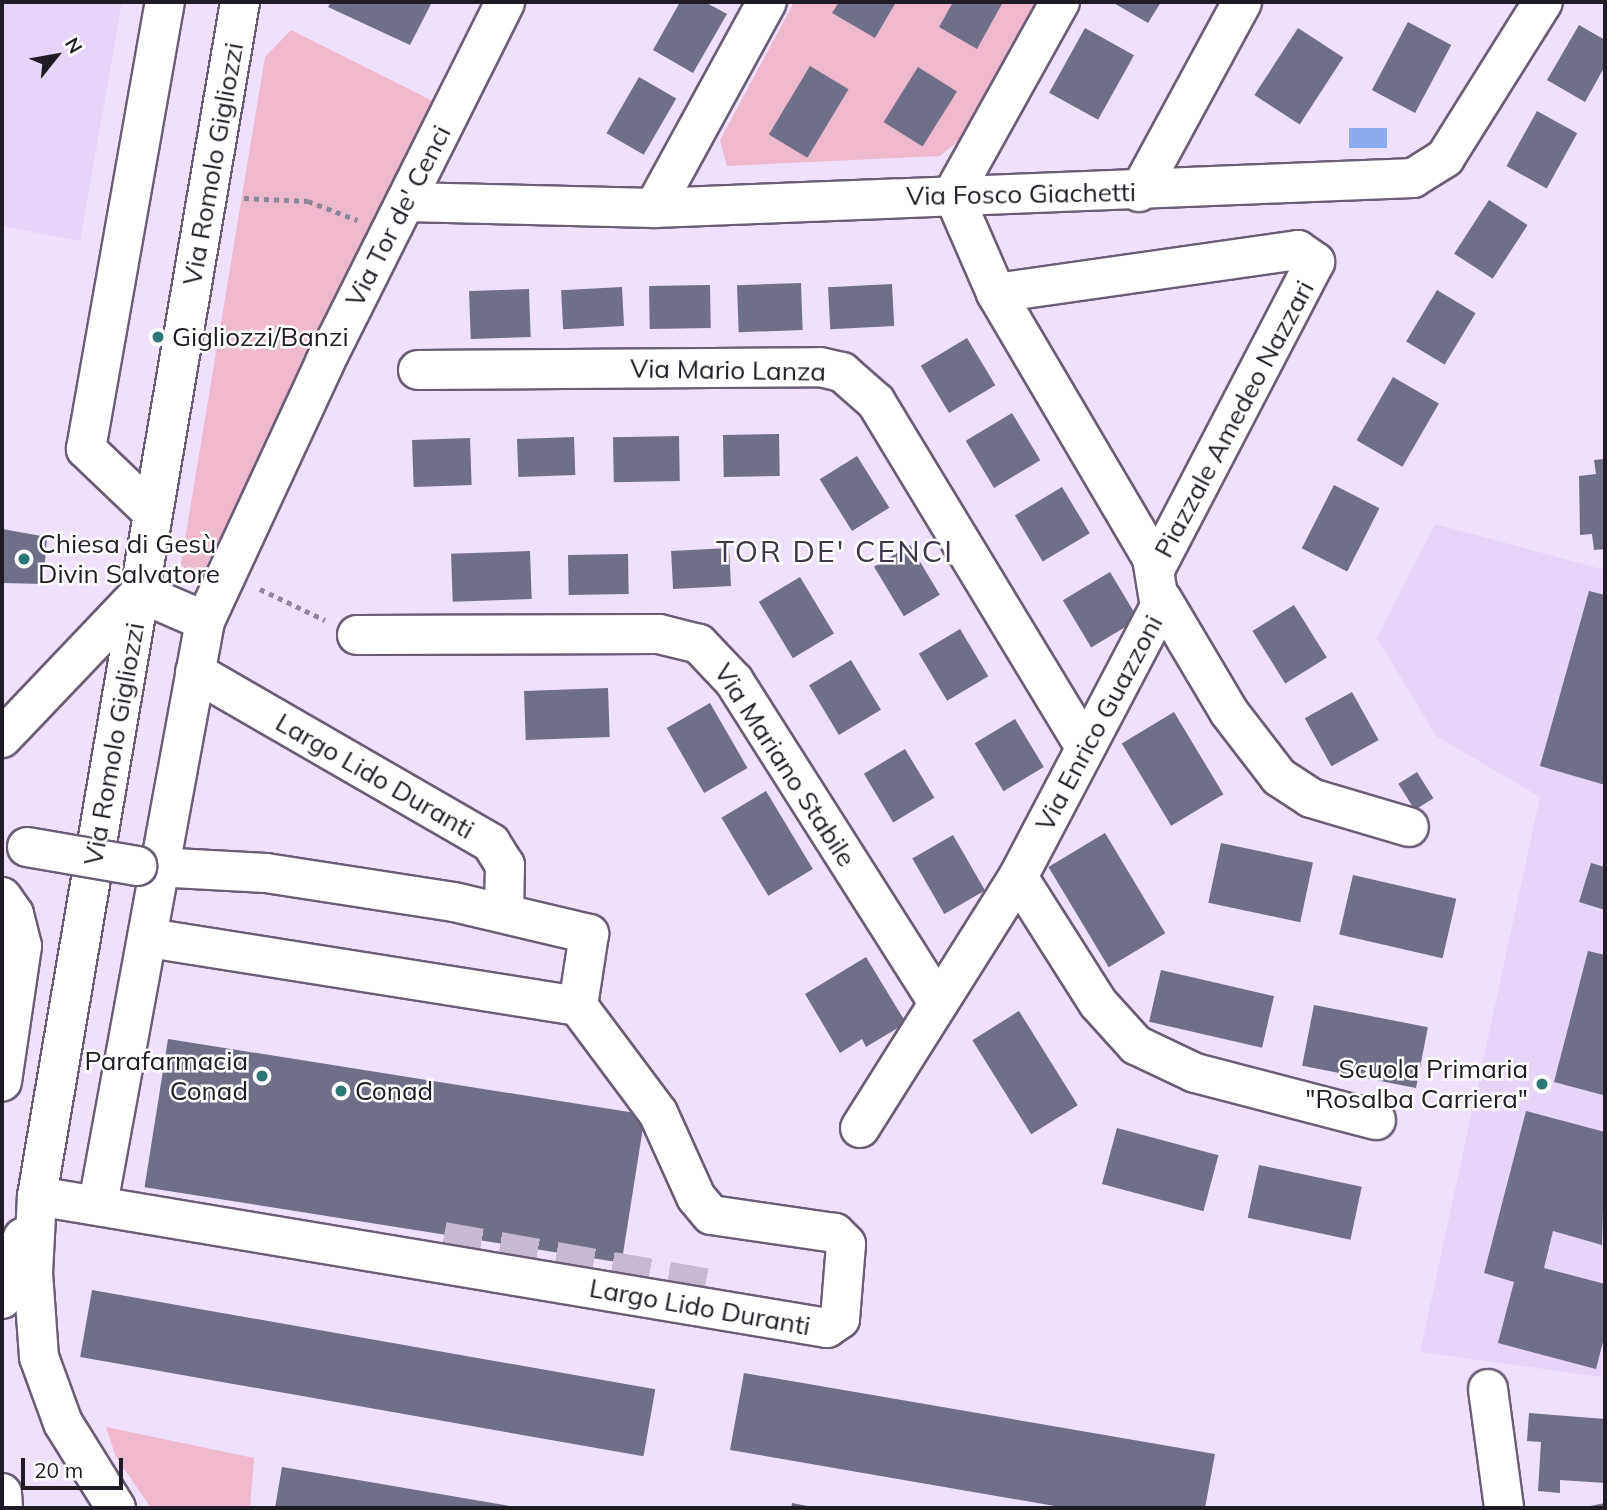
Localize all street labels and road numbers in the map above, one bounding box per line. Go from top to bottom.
street label: Via Romolo Gigliozzi [176,40,250,288]
street label: Via Tor de' Cenci [339,120,457,312]
street label: Via Fosco Giachetti [906,176,1136,212]
street label: Piazzale Amedeo Nazzari [1148,275,1320,563]
street label: Via Mario Lanza [630,353,826,387]
street label: Via Enrico Guazzoni [1029,610,1169,836]
street label: Via Romolo Gigliozzi [77,620,151,868]
street label: Via Mariano Stabile [708,658,862,872]
street label: Largo Lido Duranti [270,707,480,845]
street label: Largo Lido Duranti [587,1272,813,1342]

